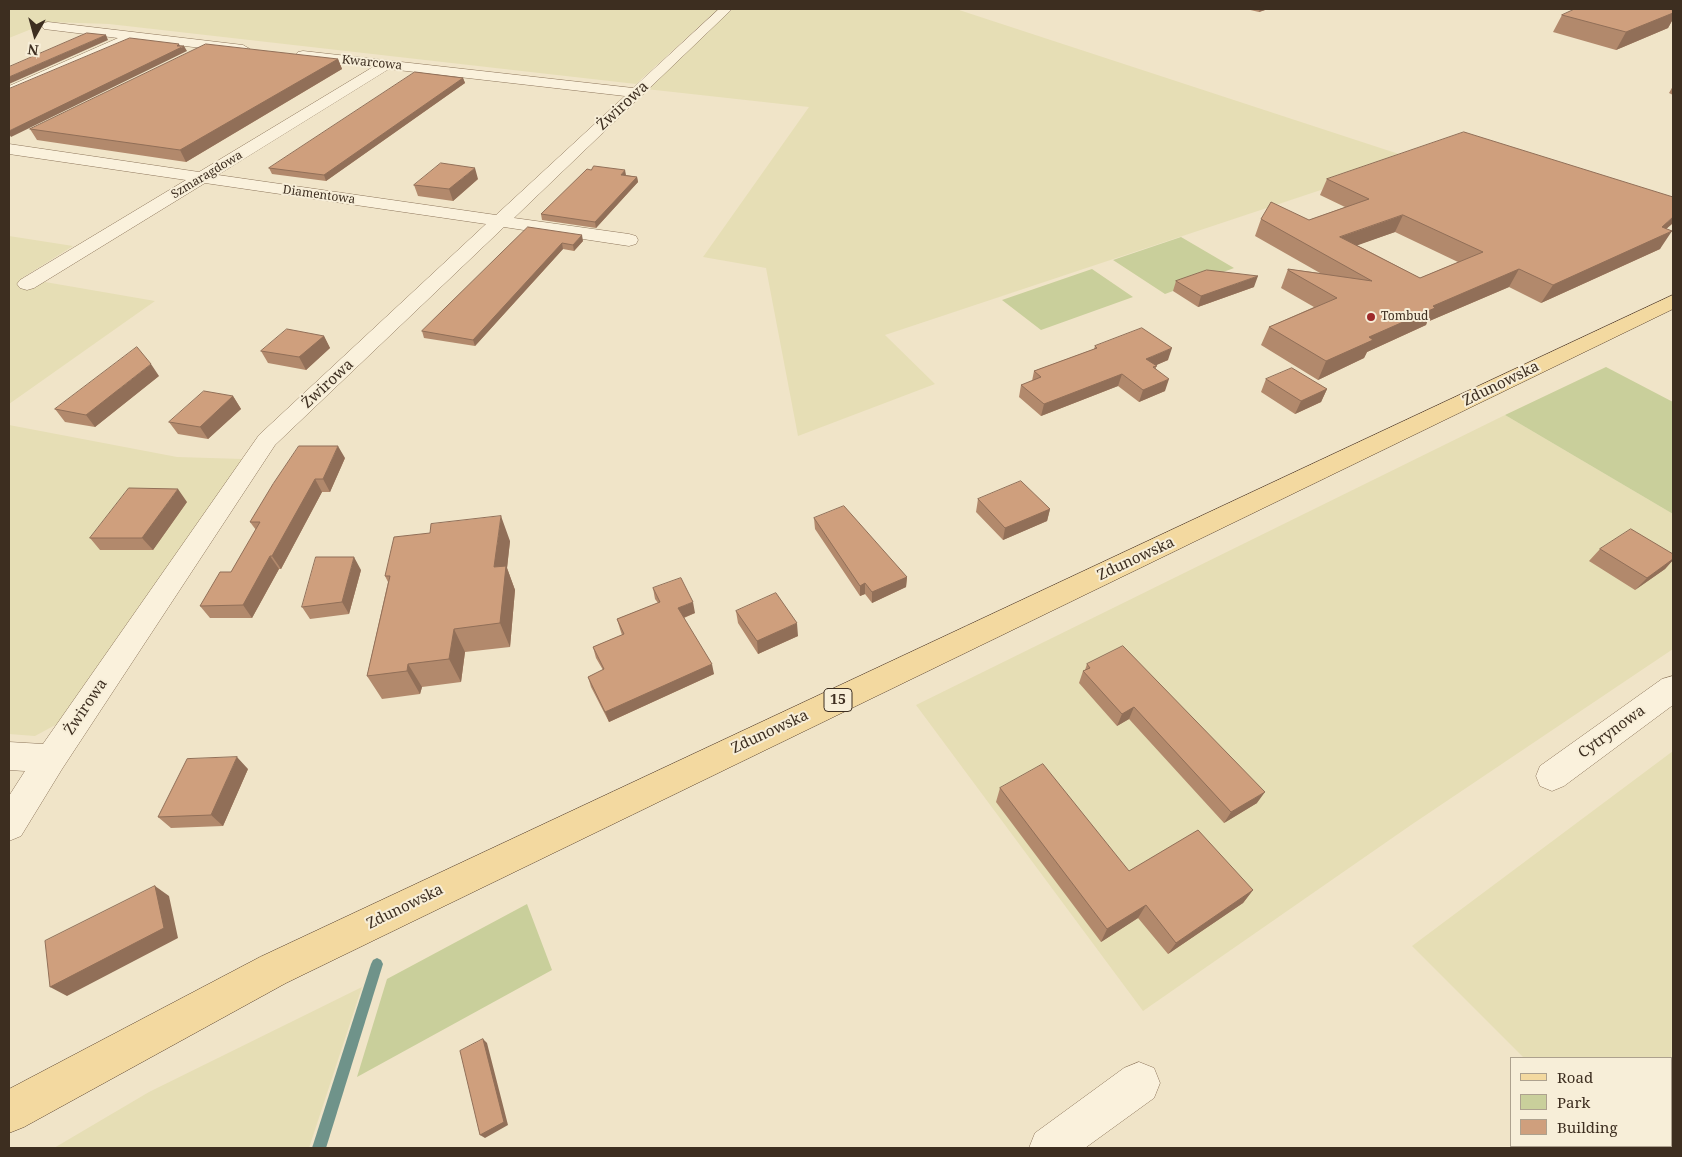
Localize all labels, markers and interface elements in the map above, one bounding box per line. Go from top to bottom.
north arrow [10,10,60,60]
text: N [26,40,40,60]
street label: Kwarcowa [341,53,403,73]
street label: Żwirowa [594,78,652,134]
street label: Szmaragdowa [169,148,245,202]
street label: Diamentowa [282,183,356,207]
place label: Tombud [1381,310,1428,324]
marker: Tombud [1365,311,1377,323]
street label: Żwirowa [299,356,357,412]
street label: Zdunowska [1460,358,1542,410]
street label: Zdunowska [1095,533,1177,585]
street label: Żwirowa [61,676,111,738]
road number: 15 [824,688,852,712]
street label: Cytrynowa [1575,702,1649,762]
street label: Zdunowska [729,706,811,758]
street label: Zdunowska [364,881,446,933]
legend [1510,1057,1672,1147]
text: Road [1557,1067,1593,1087]
text: Park [1557,1092,1590,1112]
text: Building [1557,1117,1618,1137]

